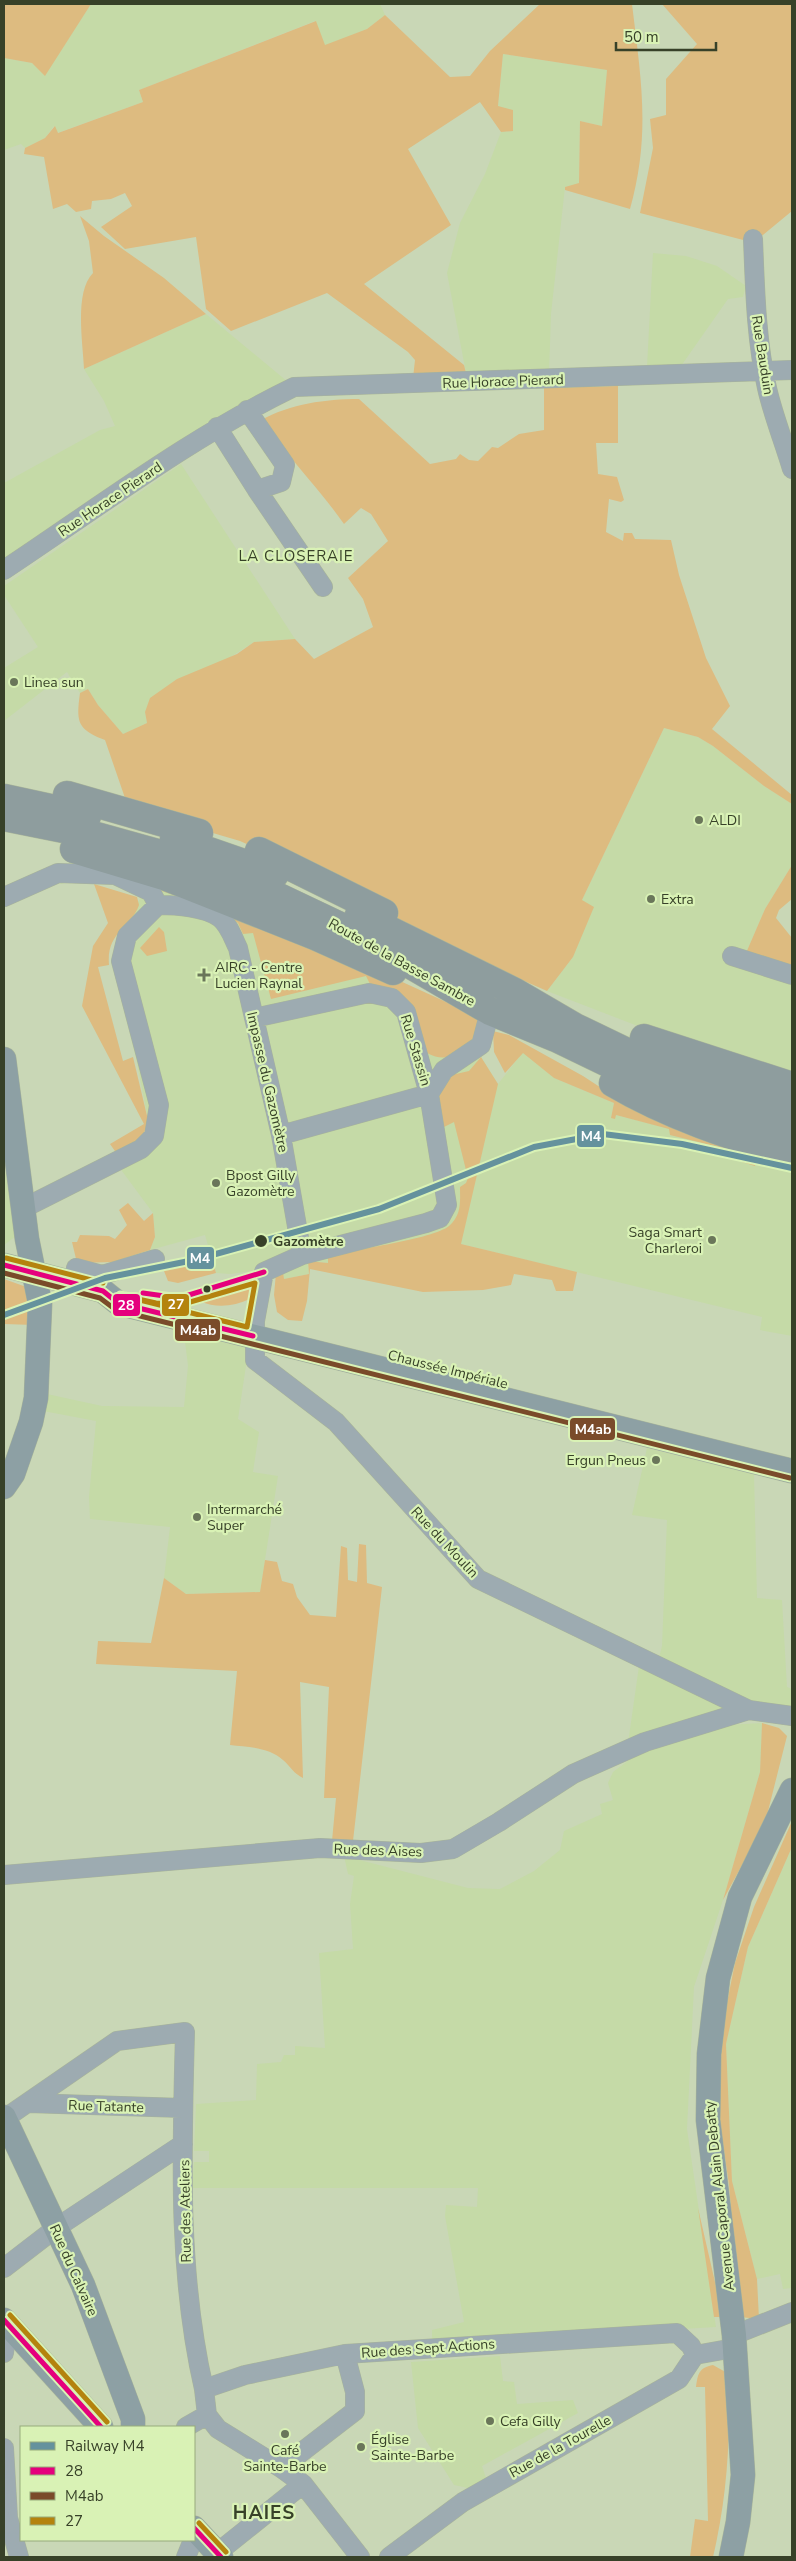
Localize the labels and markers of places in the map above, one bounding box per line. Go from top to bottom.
place label: Linea sun [24,673,84,692]
marker: Linea sun [8,676,20,688]
place label: ALDI [709,811,741,830]
marker: ALDI [693,814,705,826]
place label: Extra [661,890,694,909]
marker: Extra [645,893,657,905]
place label: AIRC - Centre Lucien Raynal [215,958,303,993]
marker: AIRC - Centre Lucien Raynal [197,968,211,982]
place label: Bpost Gilly Gazomètre [226,1166,296,1201]
marker: Bpost Gilly Gazomètre [210,1177,222,1189]
place label: Saga Smart Charleroi [628,1223,702,1258]
place label: Gazomètre [273,1232,344,1251]
marker: Gazomètre [253,1233,269,1249]
marker: Saga Smart Charleroi [706,1234,718,1246]
unlabelled marker [202,1284,212,1294]
place label: Ergun Pneus [567,1451,646,1470]
marker: Ergun Pneus [650,1454,662,1466]
place label: Intermarché Super [207,1500,282,1535]
marker: Intermarché Super [191,1511,203,1523]
place label: Cefa Gilly [500,2412,562,2431]
marker: Cefa Gilly [484,2415,496,2427]
marker: Café Sainte-Barbe [279,2428,291,2440]
place label: Église Sainte-Barbe [371,2430,454,2465]
place label: Café Sainte-Barbe [243,2441,327,2476]
marker: Église Sainte-Barbe [355,2441,367,2453]

